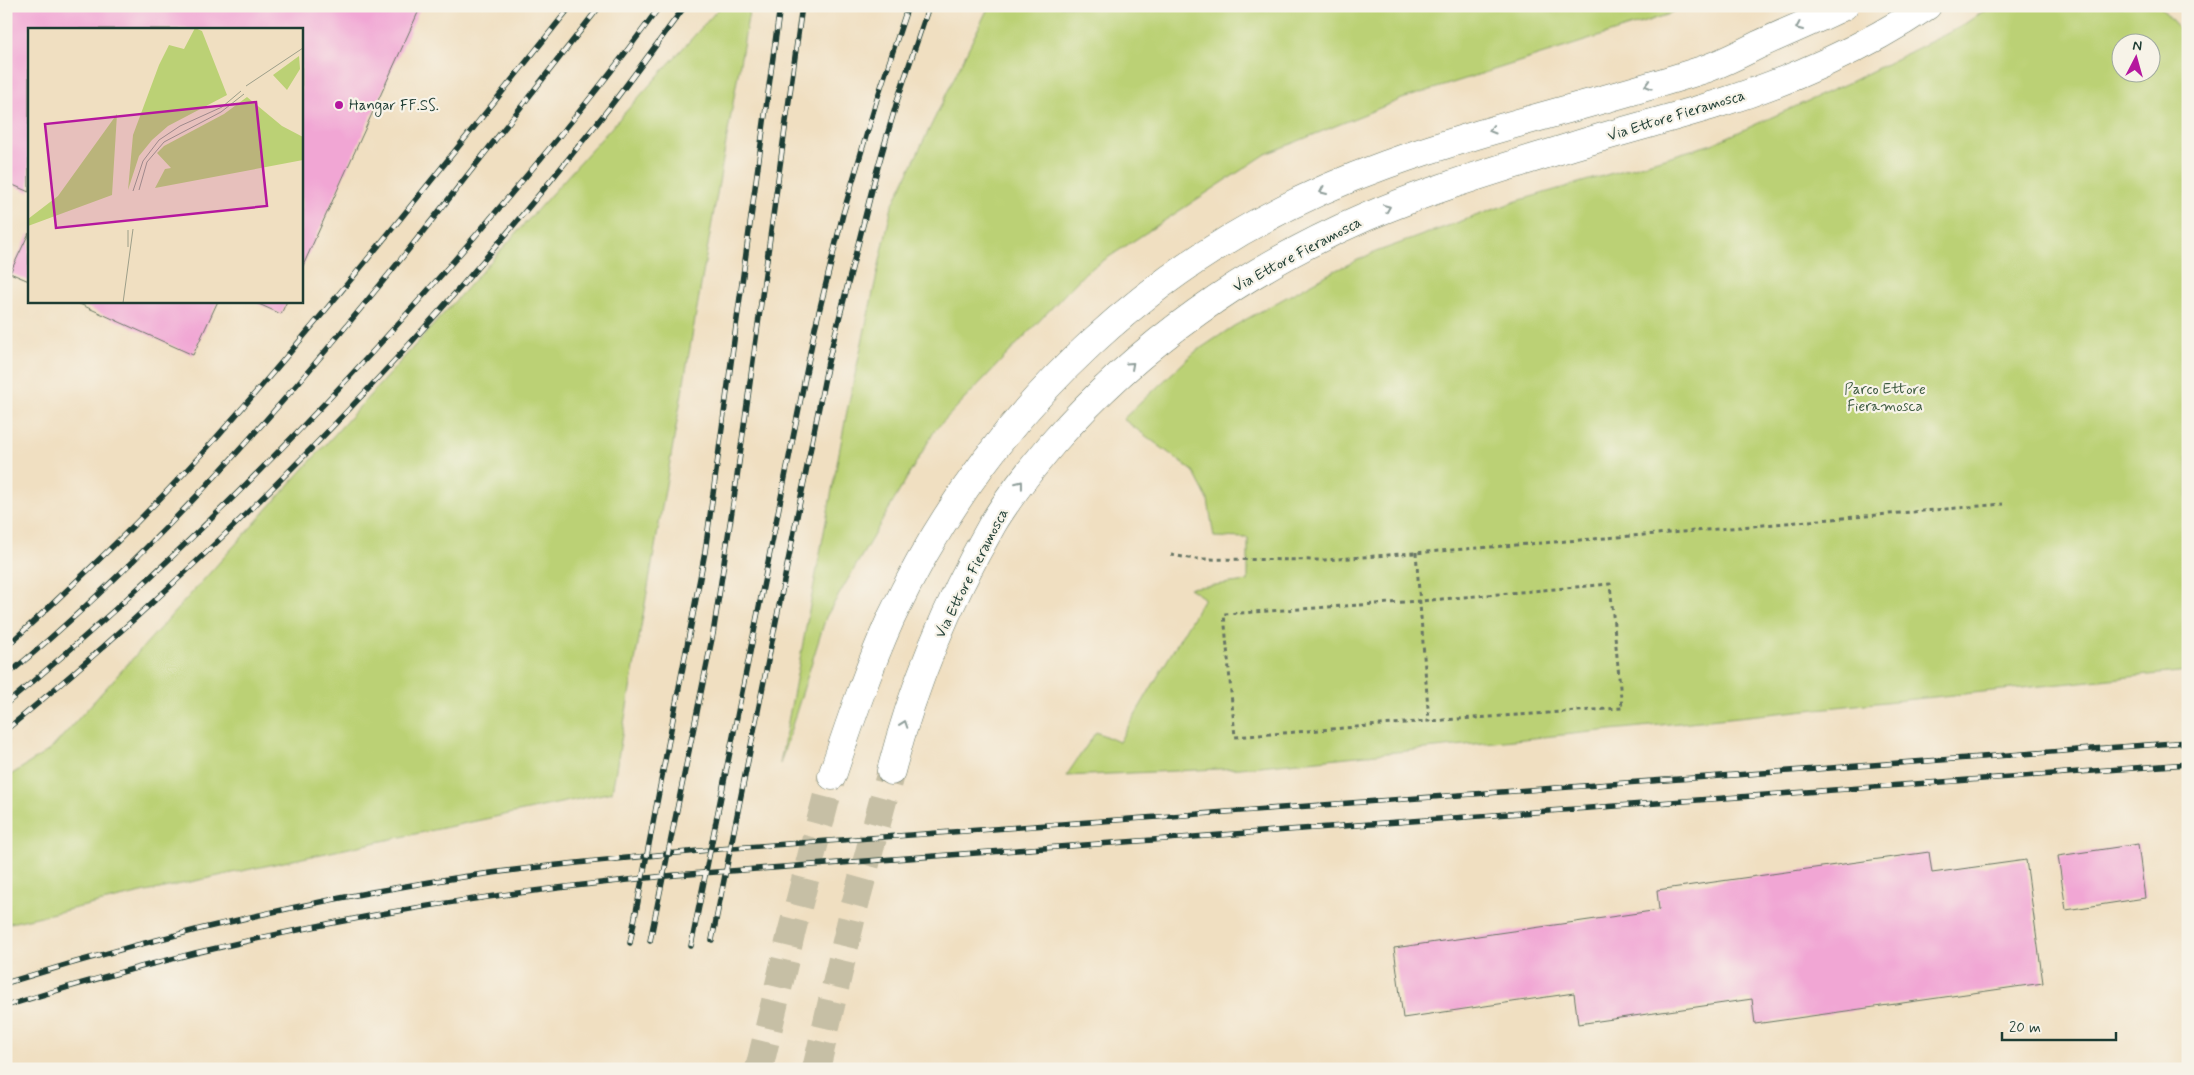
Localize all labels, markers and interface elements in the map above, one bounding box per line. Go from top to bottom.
one-way arrow [1795,20,1804,31]
inset map [28,28,302,302]
north arrow [2112,32,2162,82]
text: N [2132,37,2143,56]
one-way arrow [1645,80,1653,90]
street label: Via Ettore Fieramosca [1605,85,1748,146]
place label: Hangar FF.SS. [349,96,439,117]
marker: Hangar FF.SS. [333,99,345,111]
one-way arrow [1489,125,1497,135]
one-way arrow [1319,185,1328,196]
one-way arrow [1382,204,1391,214]
street label: Via Ettore Fieramosca [1230,212,1365,297]
one-way arrow [1125,362,1134,371]
park label: Parco Ettore Fieramosca [1844,380,1926,417]
one-way arrow [1015,481,1023,490]
street label: Via Ettore Fieramosca [931,505,1013,642]
one-way arrow [899,720,909,729]
scale bar [2002,1010,2115,1042]
text: 20 m [2009,1018,2041,1038]

